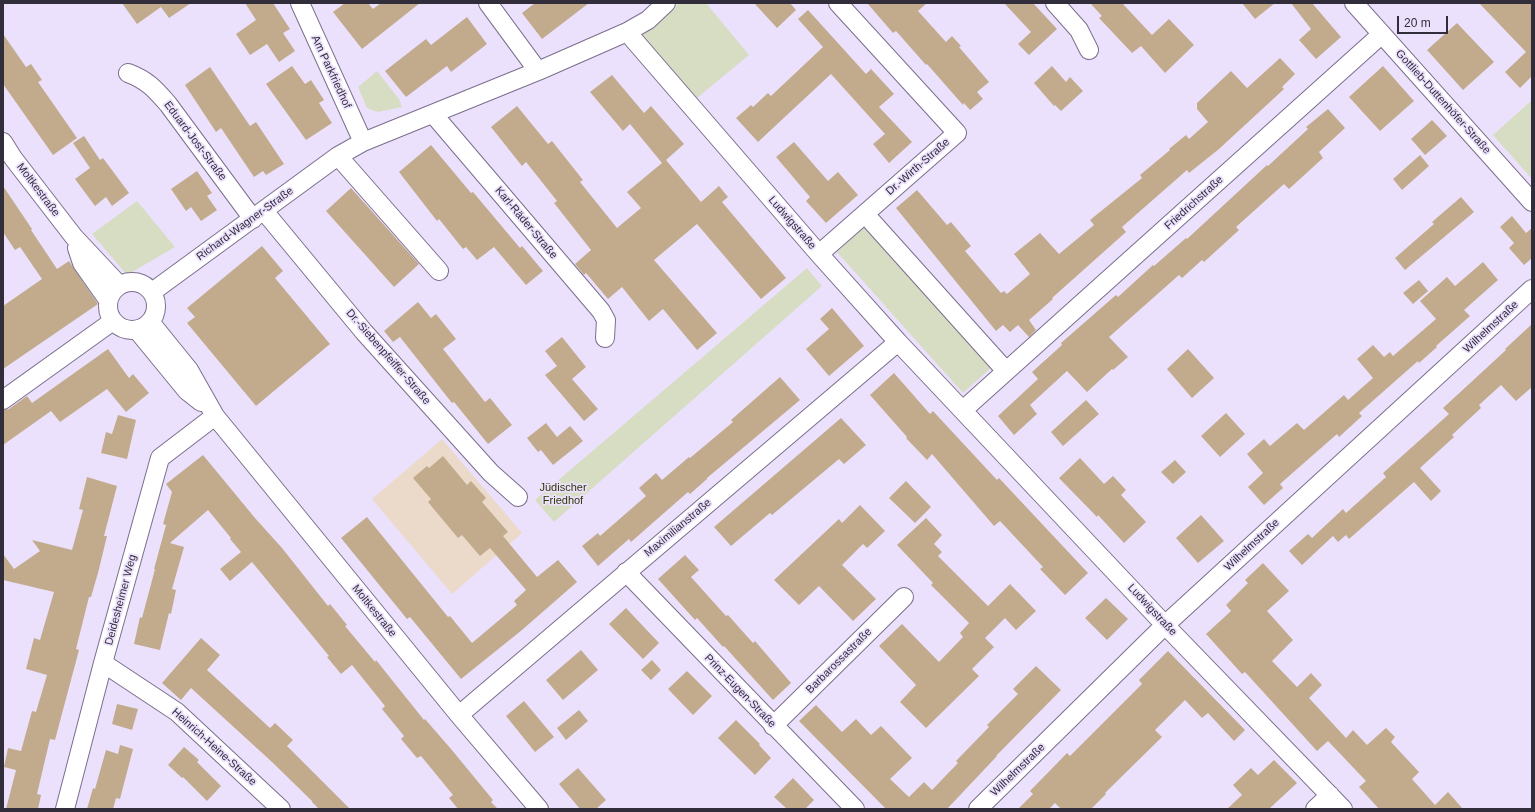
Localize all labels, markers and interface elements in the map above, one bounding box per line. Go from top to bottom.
scale bar [1399,8,1450,34]
text: 20 m [1404,16,1431,30]
street label: Am Parkfriedhof [308,33,354,111]
street label: Gottlieb-Duttenhöfer-Straße [1393,47,1493,157]
street label: Eduard-Jost-Straße [161,99,229,183]
street label: Dr.-Wirth-Straße [883,136,953,198]
street label: Moltkestraße [14,161,62,219]
street label: Friedrichstraße [1162,173,1226,233]
street label: Richard-Wagner-Straße [194,184,296,264]
street label: Karl-Räder-Straße [492,184,560,262]
street label: Ludwigstraße [765,194,819,252]
street label: Wilhelmstraße [1461,298,1521,356]
street label: Dr.-Siebenpfeiffer-Straße [343,307,433,407]
park label: Jüdischer Friedhof [539,481,587,507]
street label: Maximilianstraße [642,496,714,560]
street label: Wilhelmstraße [1222,516,1282,574]
street label: Deidesheimer Weg [103,553,139,647]
street label: Ludwigstraße [1125,581,1179,639]
street label: Moltkestraße [349,582,399,640]
street label: Barbarossastraße [803,625,875,697]
street label: Prinz-Eugen-Straße [701,651,779,731]
street label: Heinrich-Heine-Straße [169,705,259,789]
street label: Wilhelmstraße [988,741,1048,799]

